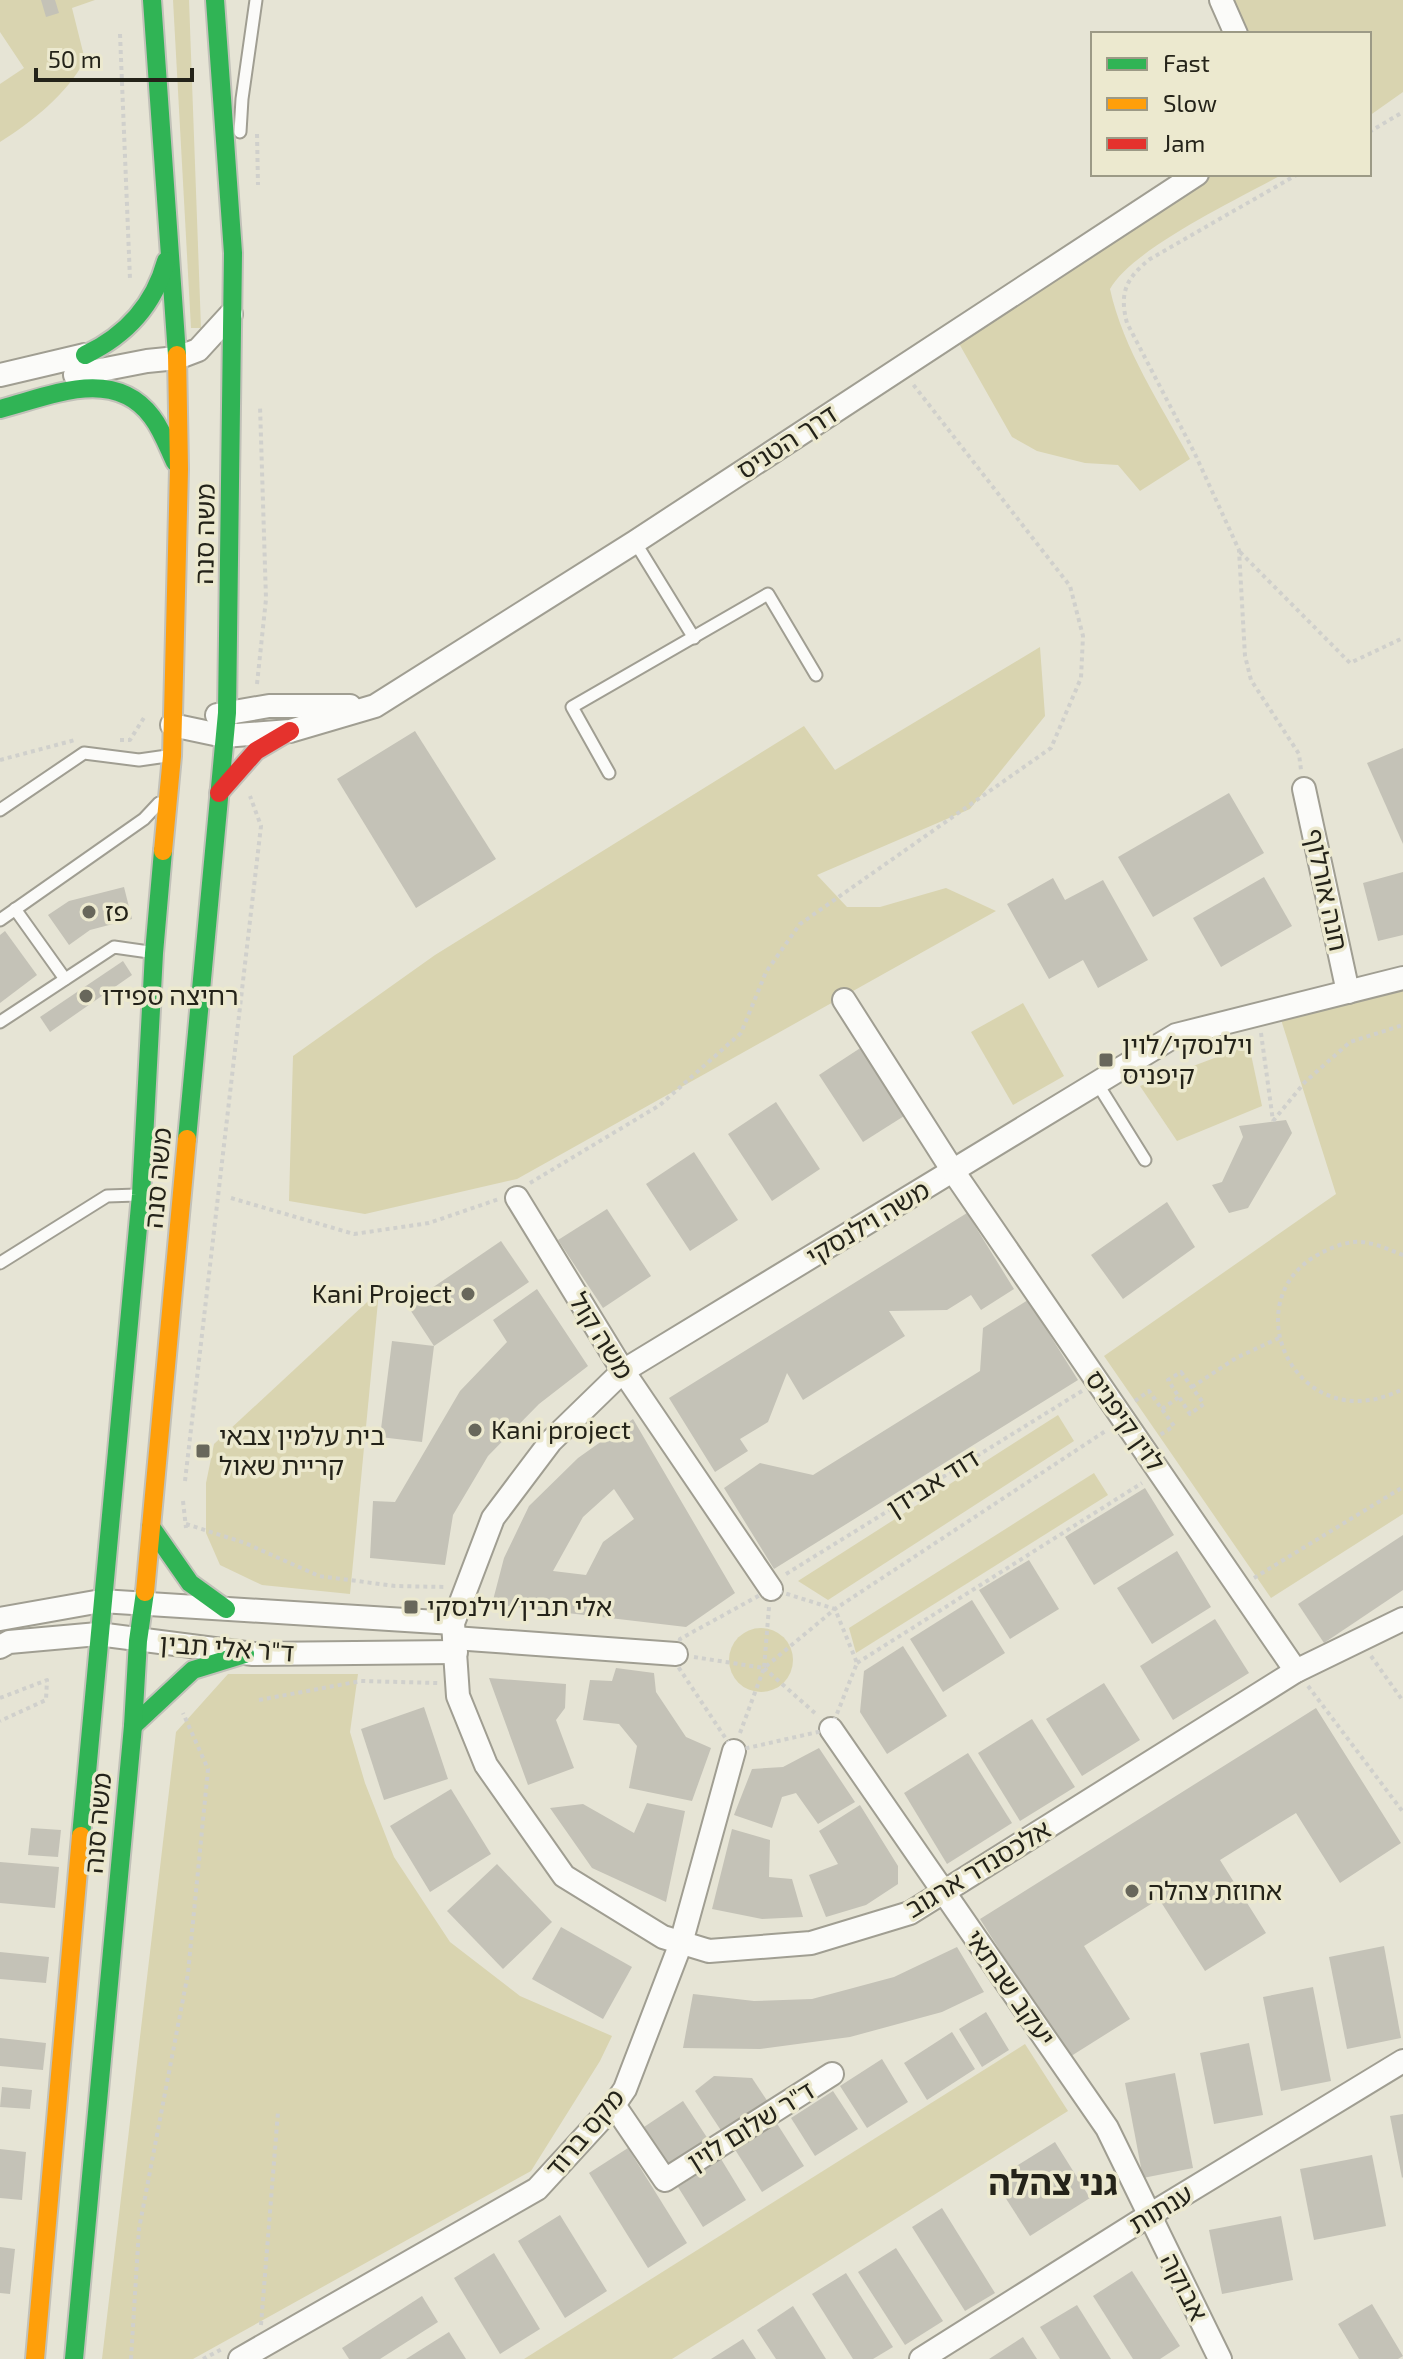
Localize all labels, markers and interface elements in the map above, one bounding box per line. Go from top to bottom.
scale bar [36,32,192,82]
legend [1091,32,1371,176]
text: 50 m [48,44,102,73]
text: Fast [1163,48,1210,77]
text: Slow [1163,88,1217,117]
text: Jam [1163,128,1205,157]
street label: דרך הטניס [730,397,842,484]
street label: משה סנה [187,483,220,585]
street label: חנה אורלוף [1299,826,1356,954]
place label: פז [105,895,129,926]
marker: פז [80,903,98,921]
place label: רחיצה ספידו [102,979,239,1010]
marker: רחיצה ספידו [77,987,95,1005]
place label: וילנסקי/לוין קיפניס [1122,1028,1253,1089]
marker: וילנסקי/לוין קיפניס [1097,1051,1115,1069]
street label: משה סנה [137,1126,176,1230]
street label: משה וילנסקי [800,1173,934,1271]
place label: Kani Project [312,1277,452,1308]
marker: Kani Project [459,1285,477,1303]
street label: משה קול [564,1286,641,1384]
street label: לוין קיפניס [1080,1364,1172,1477]
place label: Kani project [491,1413,631,1444]
place label: בית עלמין צבאי קריית שאול [219,1419,385,1480]
marker: Kani project [466,1421,484,1439]
street label: דוד אבידן [880,1441,984,1522]
marker: בית עלמין צבאי קריית שאול [194,1442,212,1460]
place label: אלי תבין/וילנסקי [427,1590,612,1621]
marker: אלי תבין/וילנסקי [402,1598,420,1616]
street label: ד"ר אלי תבין [159,1626,295,1667]
street label: משה סנה [77,1771,116,1875]
street label: אלכסנדר ארגוב [899,1812,1055,1923]
place label: אחוזת צהלה [1148,1874,1282,1905]
marker: אחוזת צהלה [1123,1882,1141,1900]
street label: יעקב שבתאי [960,1923,1063,2051]
street label: ד"ר שלום לוין [681,2073,819,2176]
street label: מקס ברוד [538,2082,630,2182]
district label: גני צהלה [988,2161,1118,2202]
street label: ענתות [1123,2177,1198,2239]
street label: אבוקה [1155,2247,1215,2325]

